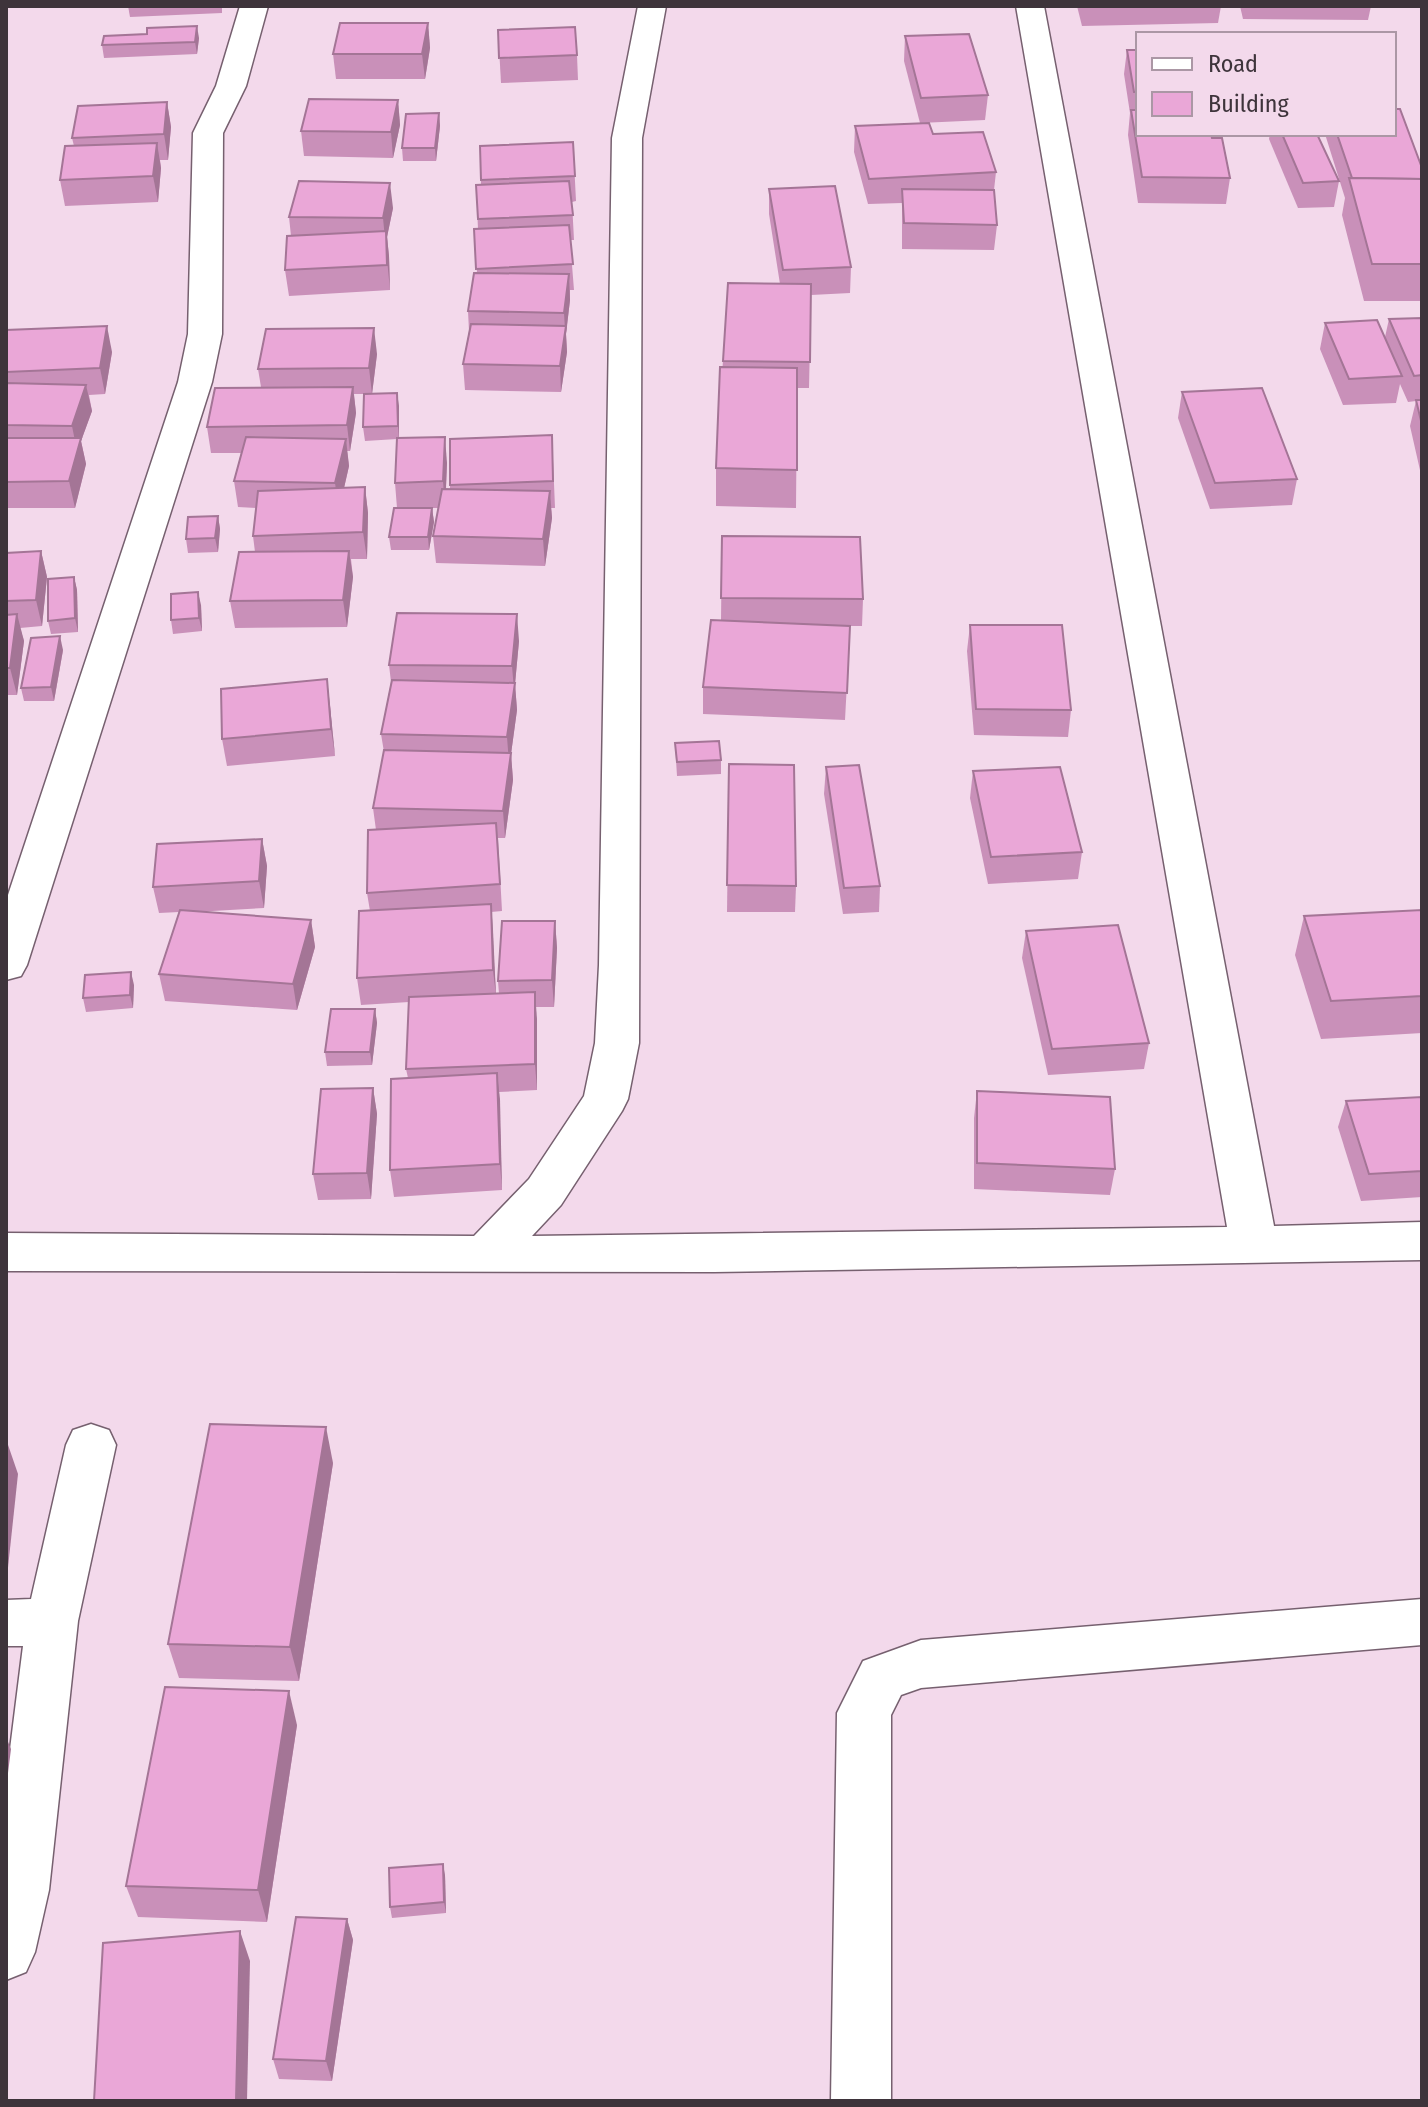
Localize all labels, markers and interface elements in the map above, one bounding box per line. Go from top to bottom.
legend [1136,32,1396,136]
text: Road [1208,50,1258,78]
text: Building [1208,90,1290,118]

